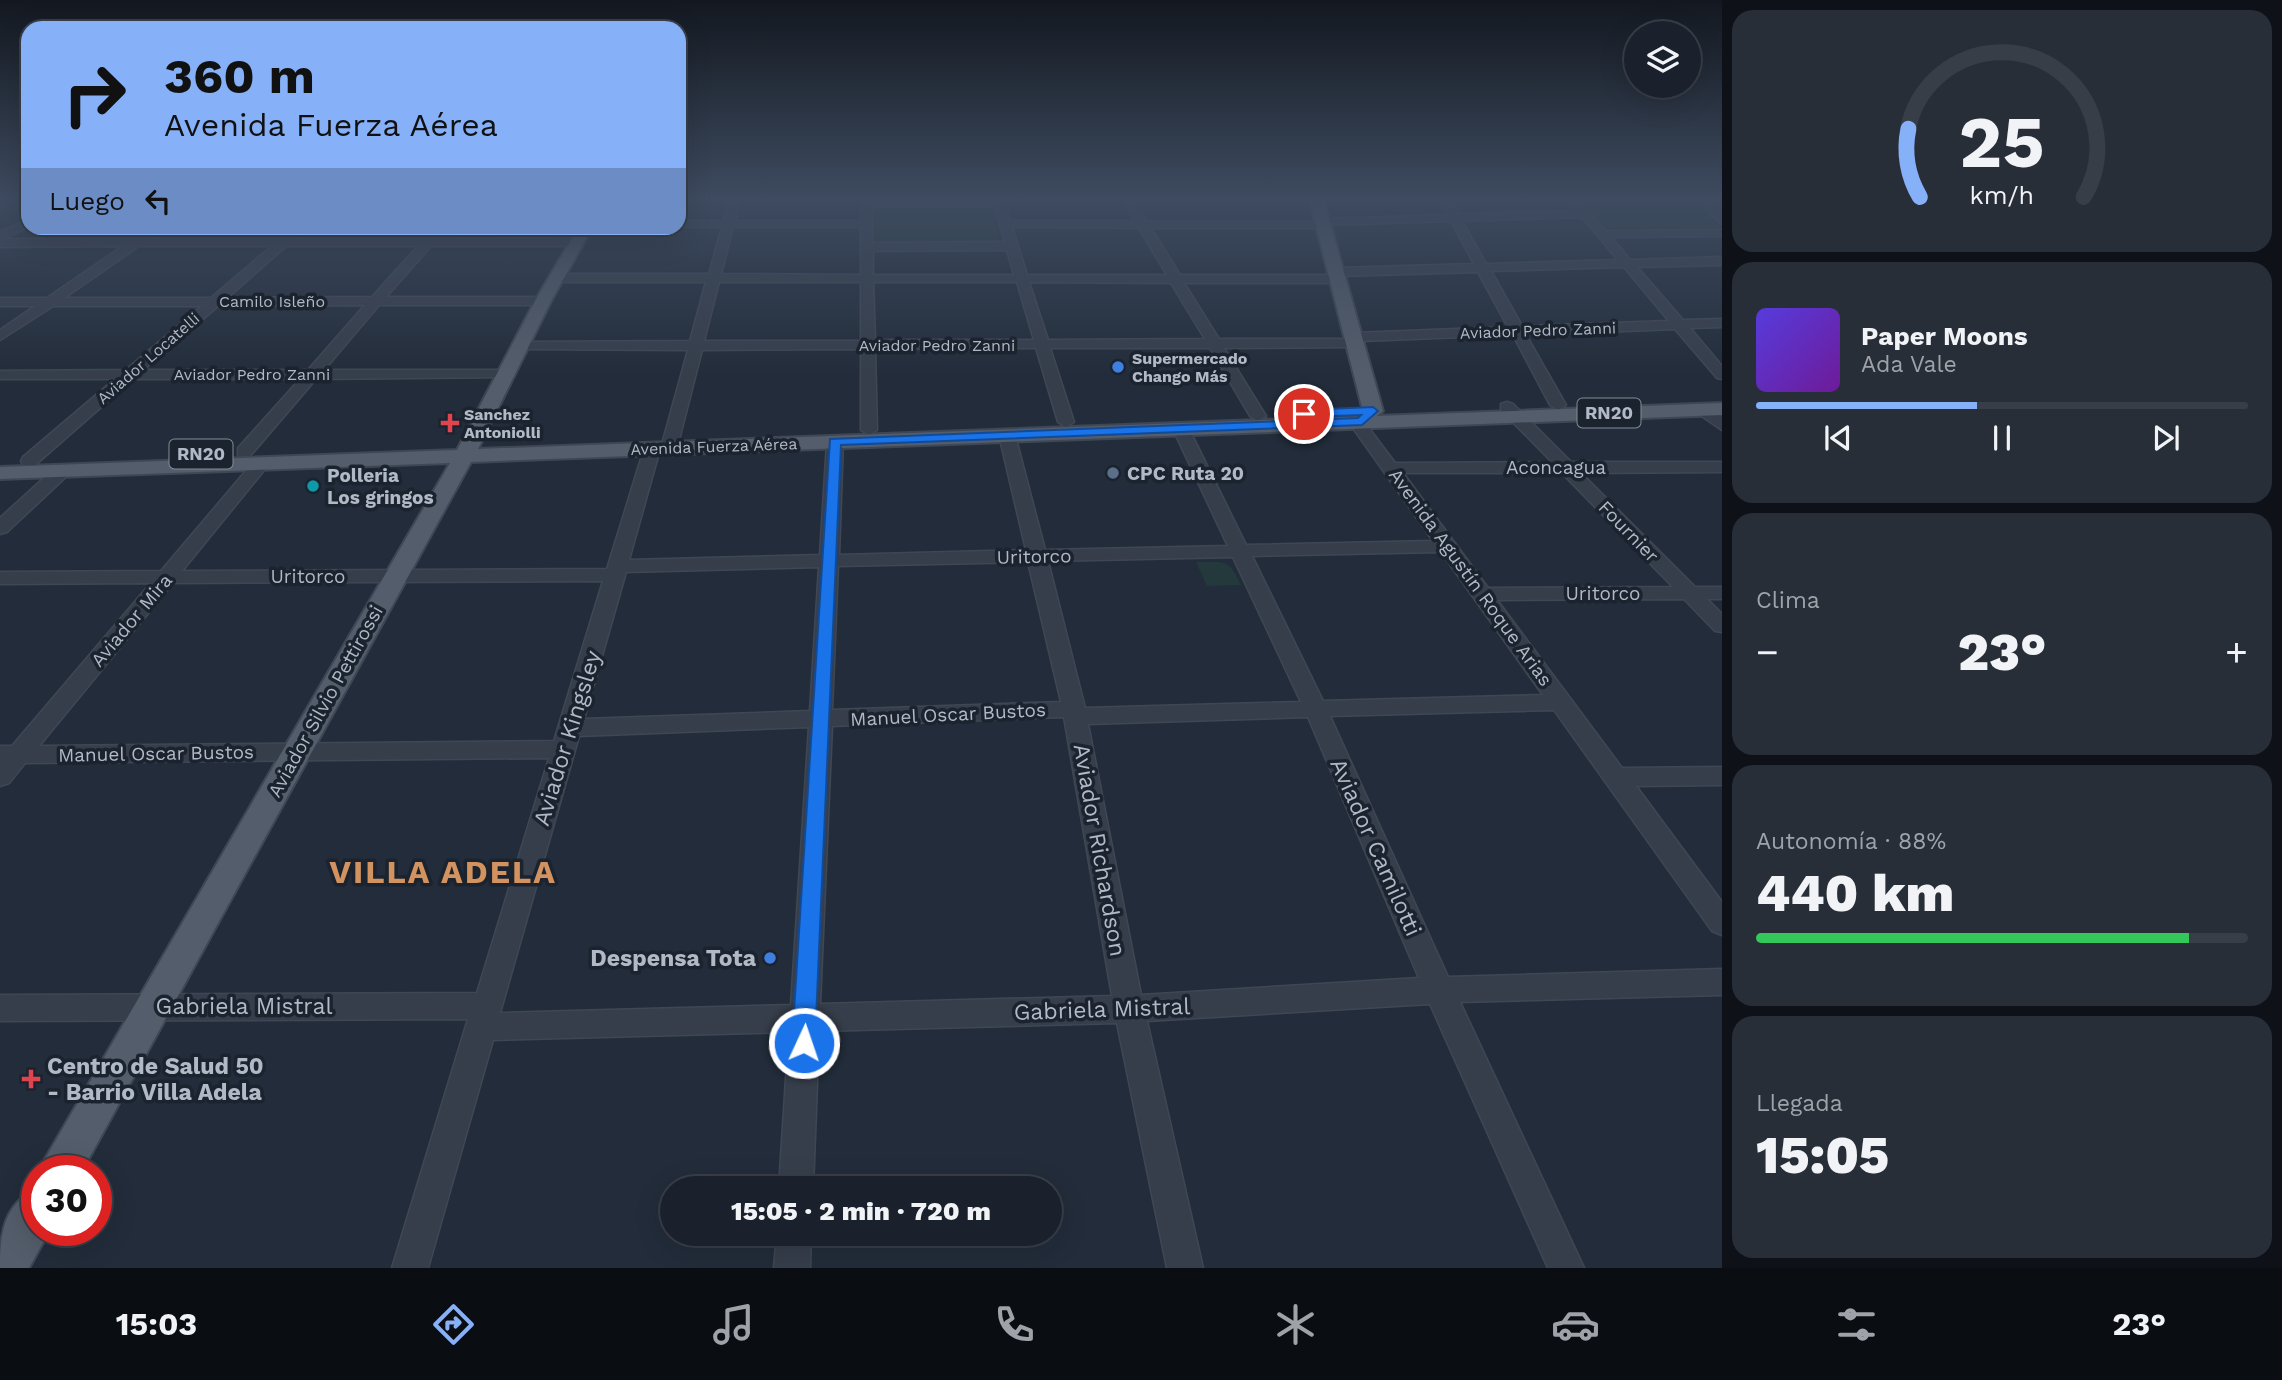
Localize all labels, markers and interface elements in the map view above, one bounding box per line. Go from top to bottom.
map controls [1624,21,1701,98]
button: layers [1624,21,1701,98]
text: 360 m [164,47,315,105]
icon: right [49,49,140,140]
text: 25 [1959,99,2045,185]
text: Avenida Fuerza Aérea [164,106,498,144]
text: km/h [1970,181,2034,210]
icon: left [139,182,177,220]
text: Luego [49,186,125,216]
street label: Camilo Isleño [219,292,325,311]
street label: Aviador Locatelli [93,309,203,408]
street label: Aviador Pedro Zanni [1460,318,1616,343]
text: Paper Moons [1861,321,2028,351]
street label: Aviador Pedro Zanni [859,336,1015,355]
place label: Supermercado Chango Más [1132,349,1248,386]
text: Ada Vale [1861,351,1957,378]
marker: Supermercado Chango Más [1110,359,1126,375]
street label: Aviador Pedro Zanni [174,365,330,384]
pin [1274,384,1334,444]
icon: arrive [1285,395,1323,433]
road number: RN20 [1578,398,1640,428]
place label: Sanchez Antoniolli [464,405,541,442]
marker: Sanchez Antoniolli [442,415,458,431]
icon: previous [1819,419,1857,457]
icon: pause [1983,419,2021,457]
icon: next [2147,419,2185,457]
street label: Avenida Fuerza Aérea [630,434,798,459]
road number: RN20 [170,440,232,468]
street label: Aconcagua [1506,456,1606,479]
place label: CPC Ruta 20 [1127,462,1244,485]
place label: Polleria Los gringos [327,464,434,509]
street label: Avenida Agustín Roque Arias [1384,464,1557,691]
marker: CPC Ruta 20 [1105,465,1121,481]
marker: Polleria Los gringos [305,478,321,494]
street label: Fournier [1594,496,1664,567]
street label: Uritorco [996,544,1072,569]
street label: Uritorco [270,565,346,588]
street label: Aviador Mira [86,569,177,671]
street label: Uritorco [1565,582,1641,605]
text: Clima [1756,587,1820,614]
street label: Aviador Silvio Pettirossi [263,601,388,801]
text: 23° [1958,622,2046,683]
text: − [1756,630,1779,674]
text: + [2225,630,2248,674]
street label: Aviador Kingsley [528,647,607,829]
street label: Manuel Oscar Bustos [850,698,1046,731]
street label: Manuel Oscar Bustos [58,740,254,767]
street label: Aviador Richardson [1068,742,1132,959]
street label: Aviador Camilotti [1324,754,1427,940]
text: Autonomía · 88% [1756,828,1946,855]
district label: VILLA ADELA [329,853,557,891]
text: 440 km [1756,863,1954,924]
place label: Despensa Tota [590,945,757,972]
marker: Despensa Tota [762,950,778,966]
street label: Gabriela Mistral [156,993,332,1020]
street label: Gabriela Mistral [1013,993,1191,1026]
position arrow [767,1006,841,1080]
place label: Centro de Salud 50 - Barrio Villa Adela [47,1053,264,1106]
marker: Centro de Salud 50 - Barrio Villa Adela [21,1069,41,1089]
text: Llegada [1756,1090,1843,1117]
text: 15:05 [1756,1125,1889,1186]
speed limit sign: 30 [21,1155,112,1246]
text: 15:05 · 2 min · 720 m [731,1196,991,1226]
icon: directions [429,1300,478,1349]
icon: music [709,1300,758,1349]
icon: phone [990,1300,1039,1349]
icon: climate [1271,1300,1320,1349]
icon: car [1551,1300,1600,1349]
icon: filters [1832,1300,1881,1349]
text: 15:03 [116,1305,197,1343]
text: 23° [2112,1305,2166,1343]

